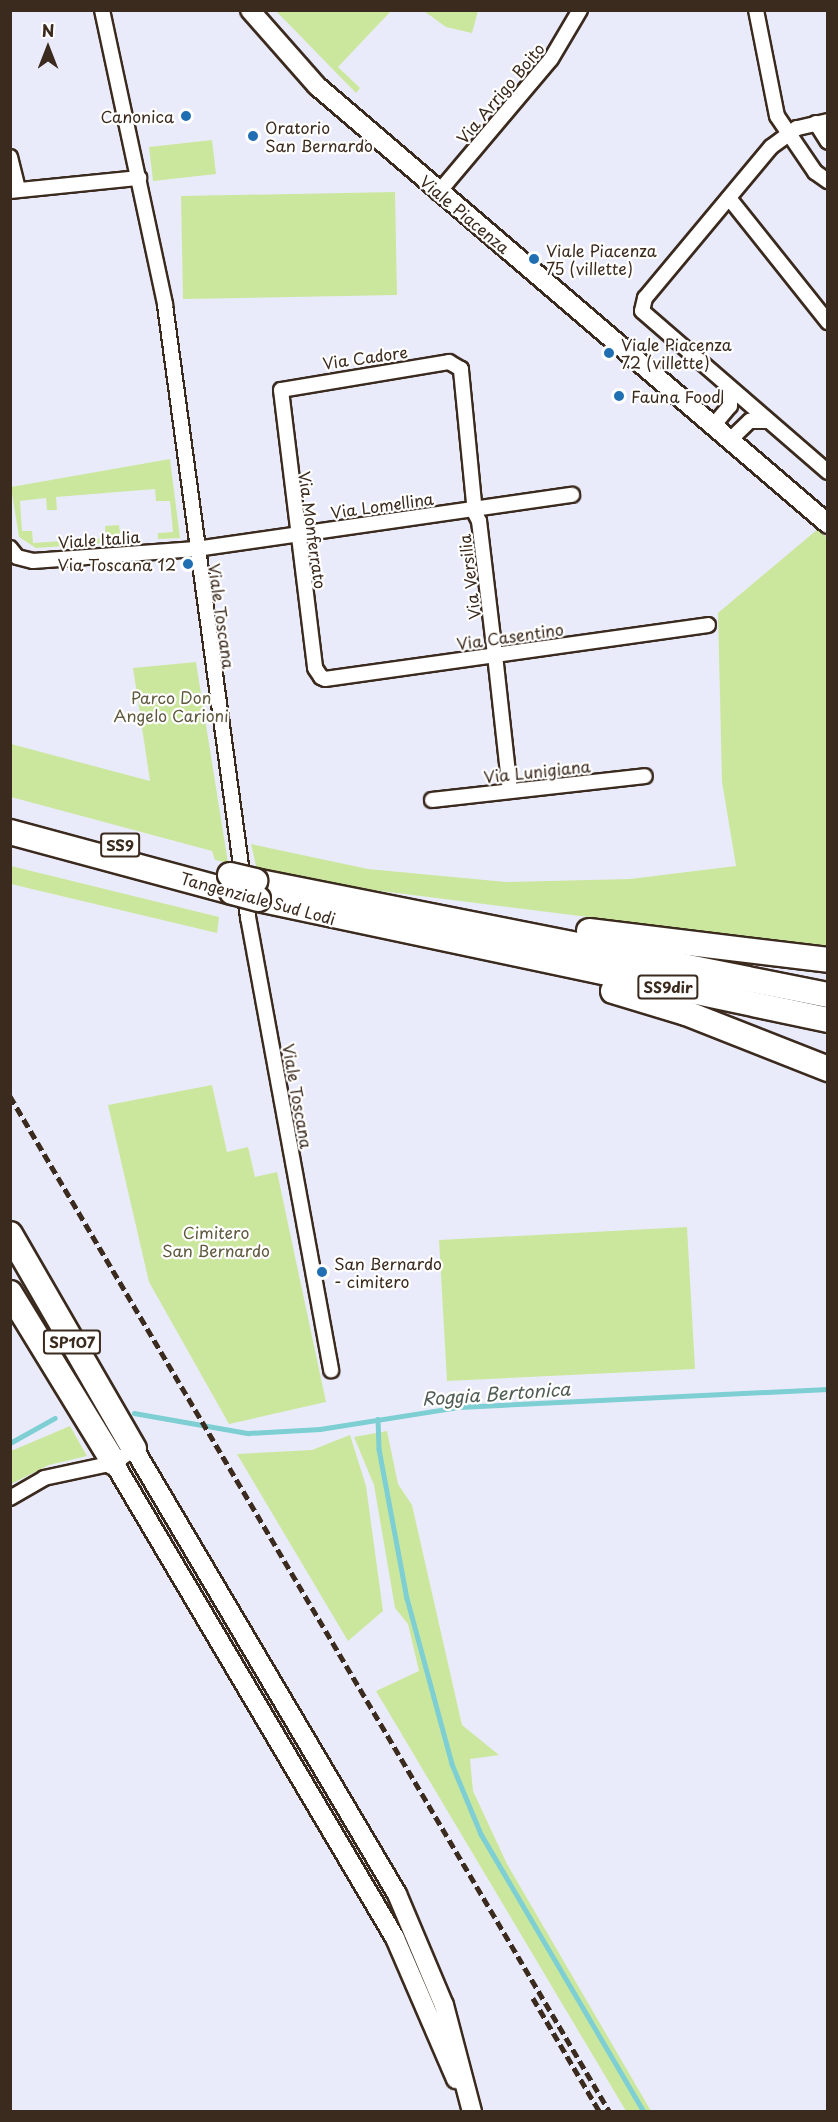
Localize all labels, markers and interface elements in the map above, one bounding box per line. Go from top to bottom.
north arrow [18,18,78,78]
text: N [42,18,54,42]
street label: Via Arrigo Boito [452,38,548,148]
place label: Canonica [101,106,174,126]
marker: Canonica [179,109,193,123]
place label: Oratorio San Bernardo [265,117,373,155]
marker: Oratorio San Bernardo [246,129,260,143]
street label: Viale Piacenza [416,171,514,257]
place label: Viale Piacenza 75 (villette) [546,240,658,278]
marker: Viale Piacenza 75 (villette) [527,252,541,266]
place label: Viale Piacenza 72 (villette) [621,334,733,372]
street label: Via Cadore [321,341,409,373]
marker: Viale Piacenza 72 (villette) [602,346,616,360]
place label: Fauna Food [631,386,720,406]
marker: Fauna Food [612,389,626,403]
street label: Via Monferrato [295,470,331,590]
street label: Via Lomellina [330,488,434,522]
street label: Viale Italia [57,526,141,552]
street label: Via Versilia [454,533,484,621]
place label: Via Toscana 12 [59,554,176,574]
marker: Via Toscana 12 [181,557,195,571]
street label: Viale Toscana [205,562,239,670]
street label: Via Casentino [455,619,565,653]
park label: Parco Don Angelo Carioni [113,687,229,725]
street label: Via Lunigiana [483,756,591,786]
road number: SS9 [99,833,141,857]
street label: Tangenziale Sud Lodi [177,868,339,928]
road number: SS9dir [636,975,700,999]
street label: Viale Toscana [279,1042,317,1150]
park label: Cimitero San Bernardo [162,1222,270,1260]
place label: San Bernardo - cimitero [334,1253,442,1291]
marker: San Bernardo - cimitero [315,1265,329,1279]
road number: SP107 [42,1330,102,1354]
water label: Roggia Bertonica [420,1378,572,1410]

